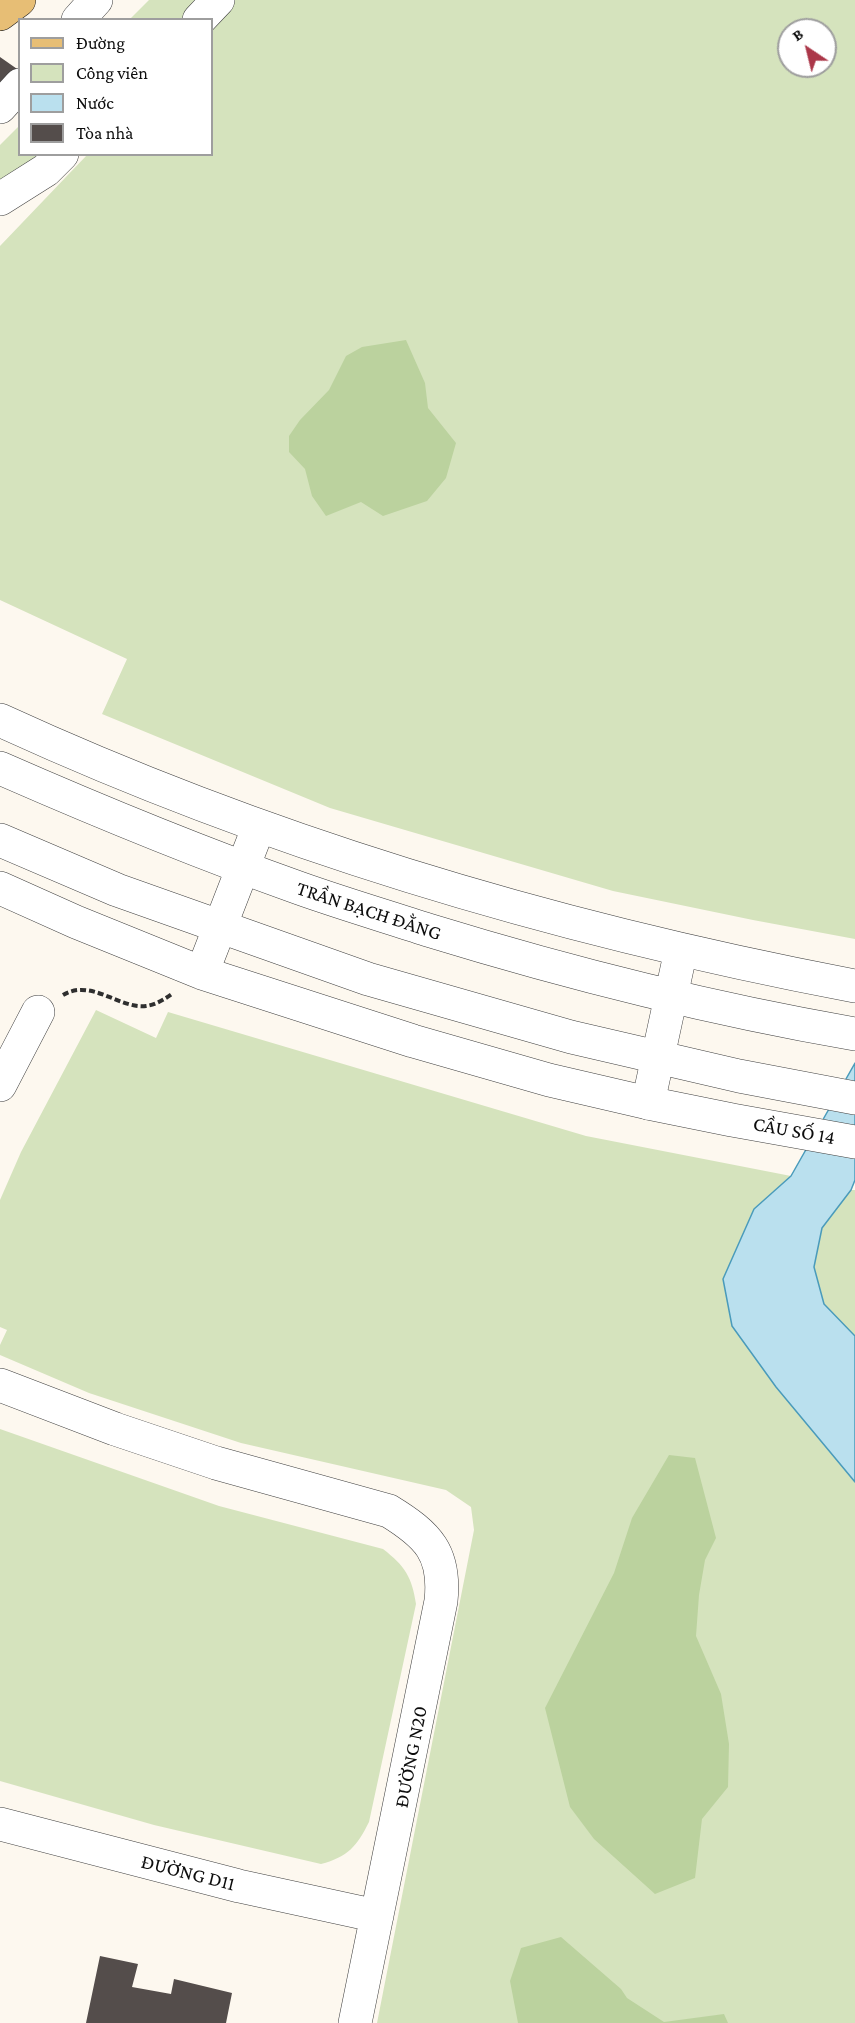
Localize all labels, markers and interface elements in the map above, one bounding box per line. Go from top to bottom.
legend [18,18,213,156]
north arrow [777,18,837,78]
text: B [789,25,806,44]
text: Đường [76,33,125,53]
text: Công viên [76,63,148,83]
text: Nước [76,93,114,113]
text: Tòa nhà [76,123,133,143]
street label: TRẦN BẠCH ĐẰNG [294,876,444,946]
street label: CẦU SỐ 14 [751,1112,837,1150]
street label: ĐƯỜNG N20 [389,1704,433,1810]
street label: ĐƯỜNG D11 [139,1850,237,1896]

